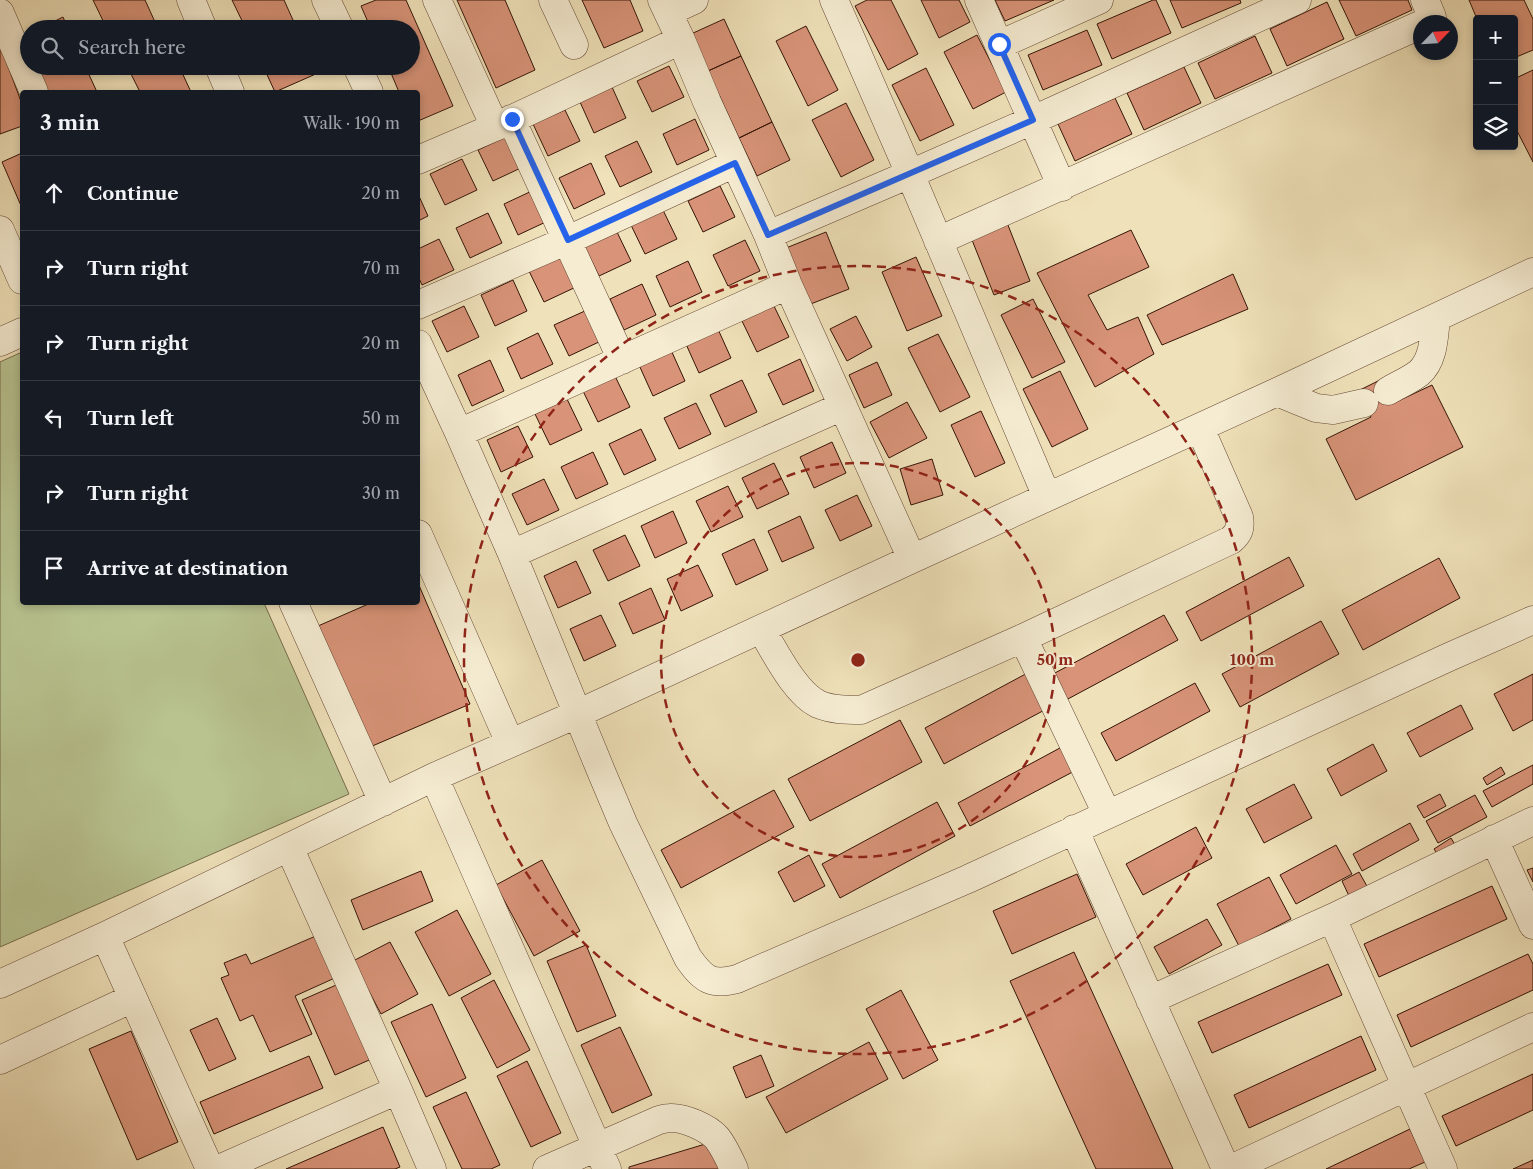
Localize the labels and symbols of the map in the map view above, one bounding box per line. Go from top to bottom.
north arrow [1413,15,1458,60]
route start [988,33,1011,56]
route end [501,108,524,131]
text: 50 m [1037,650,1073,669]
text: 100 m [1230,650,1274,669]
centre of rings [849,651,867,669]

